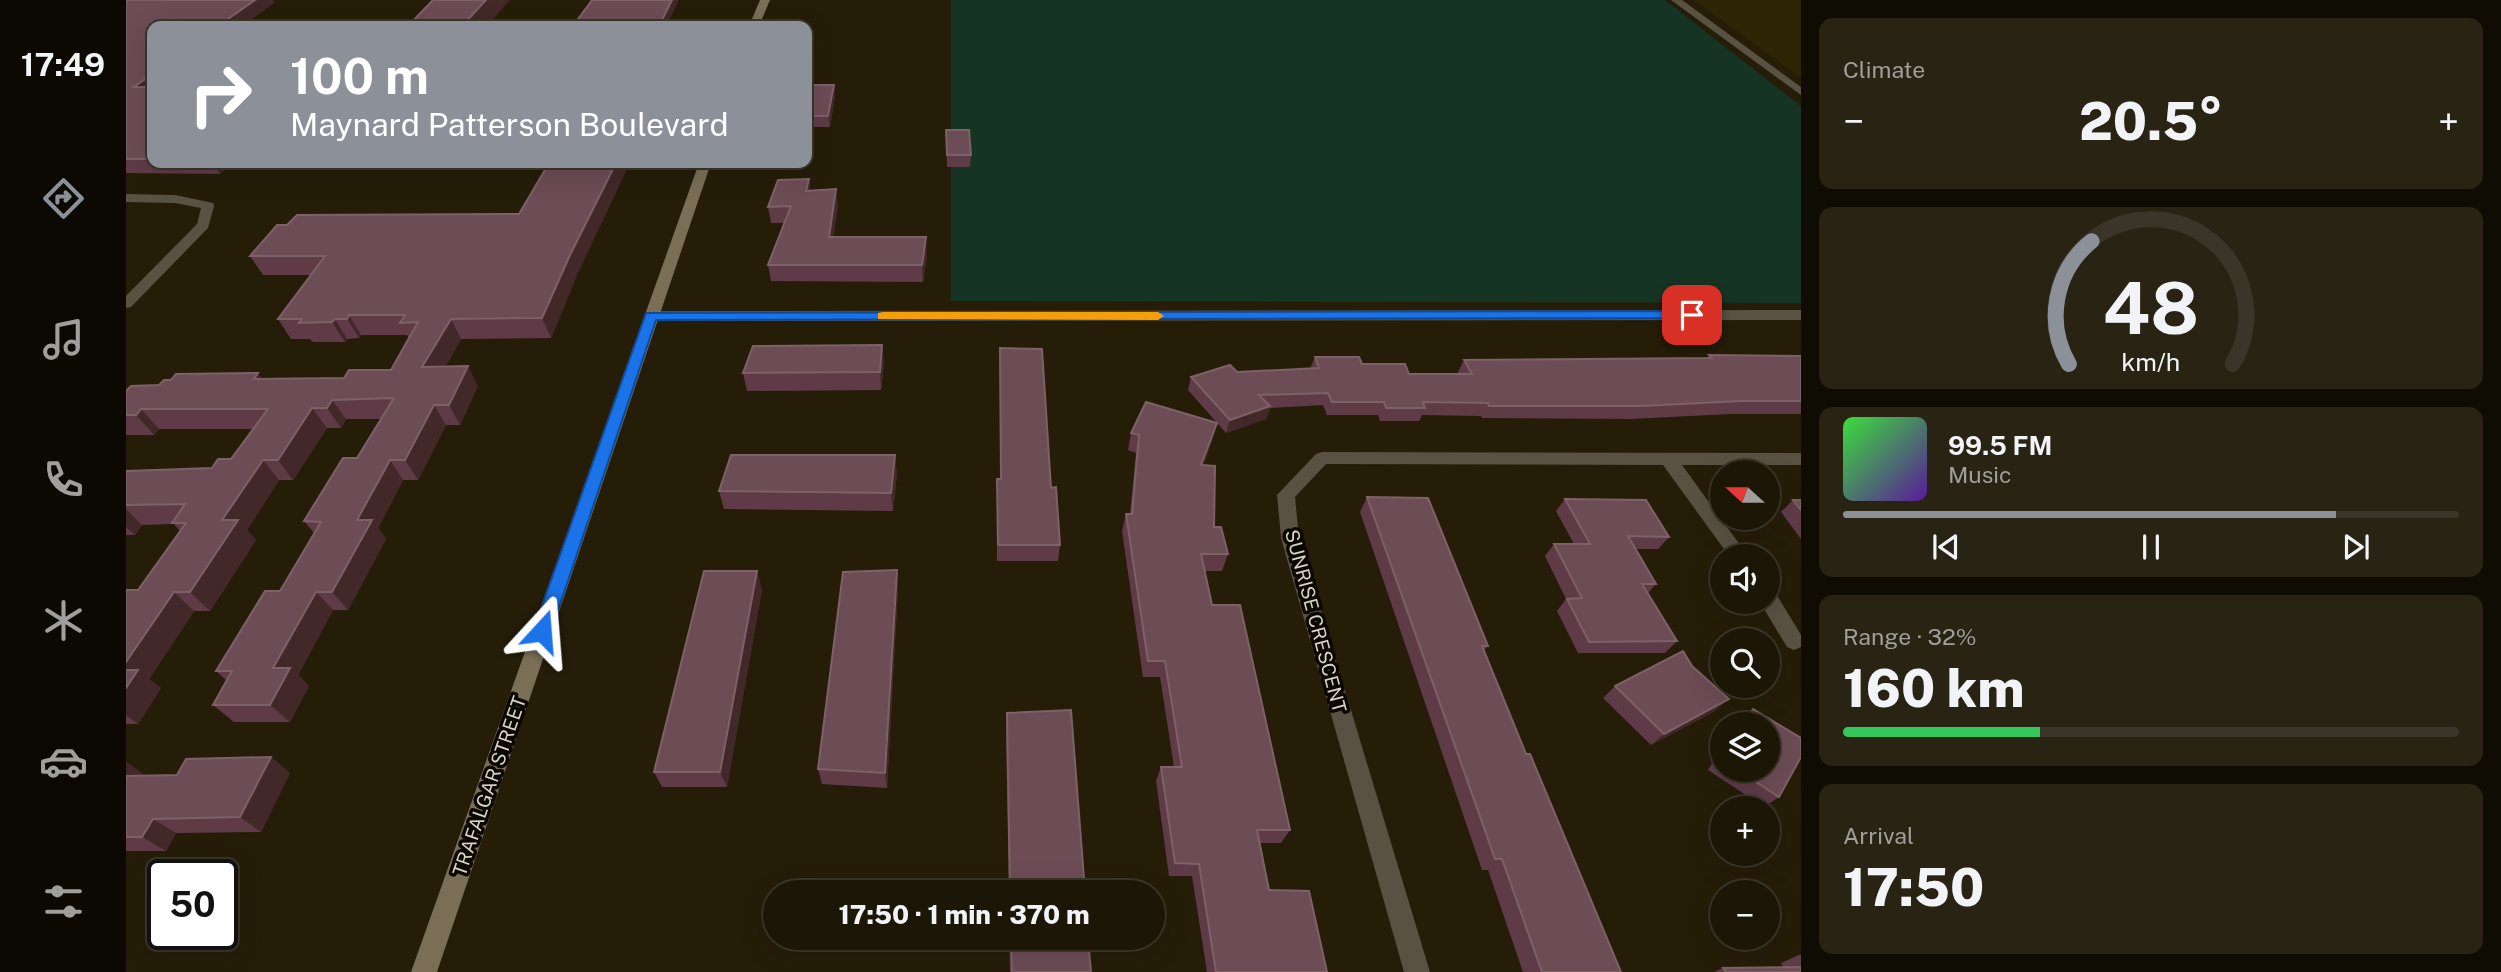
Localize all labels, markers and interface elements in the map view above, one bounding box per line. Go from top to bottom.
text: 17:49 [21,46,105,83]
text: 100 m [290,47,429,105]
icon: right [175,49,266,140]
text: Climate [1843,56,1925,83]
text: 20.5° [2079,91,2223,152]
text: − [1843,99,1864,144]
text: + [2438,99,2459,144]
text: Maynard Patterson Boulevard [290,106,729,143]
icon: directions [39,174,88,223]
text: 48 [2103,265,2199,350]
pin [1662,285,1722,345]
icon: arrive [1673,296,1711,334]
icon: music [39,315,88,364]
text: km/h [2122,346,2180,376]
text: 99.5 FM [1948,430,2052,461]
icon: phone [39,455,88,504]
north arrow [1710,460,1780,530]
map controls [1710,460,1780,950]
text: Music [1948,461,2012,488]
street label: SUNRISE CRESCENT [1281,527,1351,715]
icon: previous [1927,528,1965,566]
icon: pause [2132,528,2170,566]
icon: next [2337,528,2375,566]
button: sound [1710,544,1780,614]
position arrow [505,594,579,668]
icon: climate [39,596,88,645]
text: Range · 32% [1843,623,1976,650]
button: search [1710,628,1780,698]
text: 160 km [1843,658,2024,719]
street label: TRAFALGAR STREET [448,693,530,879]
button: layers [1710,712,1780,782]
icon: car [39,737,88,786]
button: + [1710,796,1780,866]
text: Arrival [1843,822,1914,849]
text: 17:50 [1843,857,1984,918]
speed limit sign: 50 [147,859,238,950]
icon: filters [39,877,88,926]
button: − [1710,880,1780,950]
text: 17:50 · 1 min · 370 m [838,899,1090,930]

